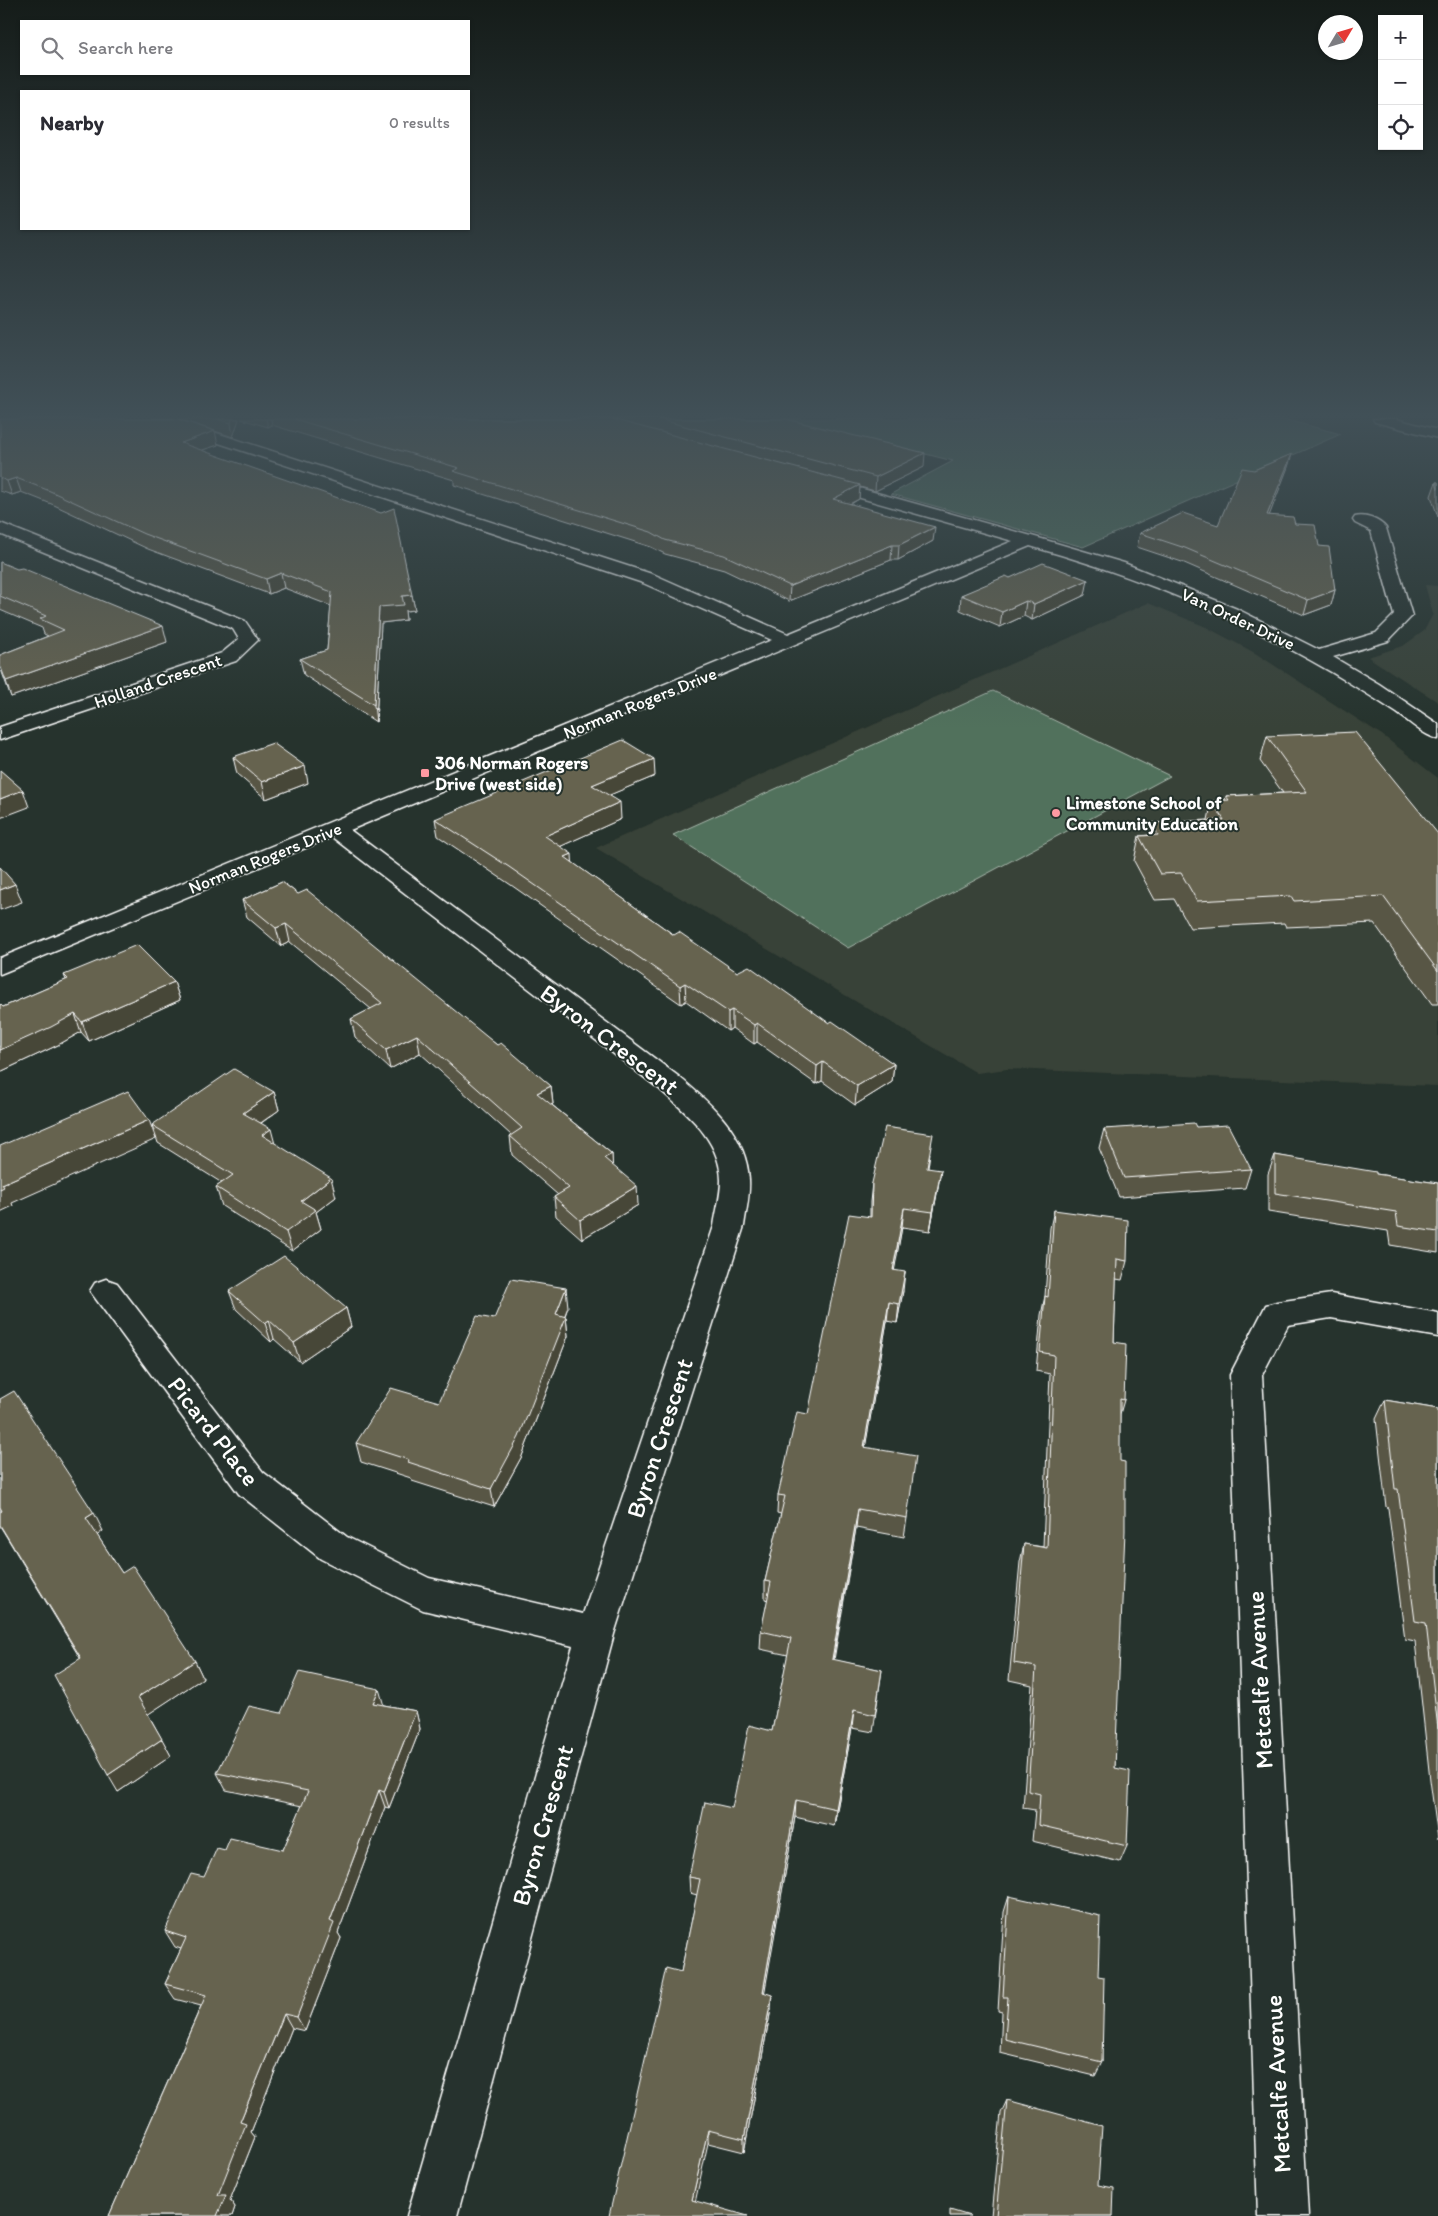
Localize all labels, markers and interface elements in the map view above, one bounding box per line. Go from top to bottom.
north arrow [1318,15,1363,60]
map controls [1378,15,1423,150]
button: + [1378,15,1423,60]
search box [20,20,470,75]
icon: search [38,34,66,62]
text: Search here [78,36,173,59]
button: − [1378,60,1423,105]
button: locate [1378,105,1423,150]
text: Nearby [40,110,104,135]
text: 0 results [389,113,450,132]
street label: Van Order Drive [1178,583,1298,655]
street label: Holland Crescent [91,649,225,713]
street label: Norman Rogers Drive [560,662,720,744]
place label: 306 Norman Rogers Drive (west side) [435,752,588,795]
marker: 306 Norman Rogers Drive (west side) [419,767,431,779]
place label: Limestone School of Community Education [1066,792,1239,835]
marker: Limestone School of Community Education [1050,807,1062,819]
street label: Norman Rogers Drive [185,817,345,899]
street label: Byron Crescent [535,977,685,1101]
street label: Byron Crescent [619,1354,699,1522]
street label: Picard Place [162,1370,266,1492]
street label: Metcalfe Avenue [1239,1590,1279,1770]
street label: Byron Crescent [505,1741,579,1909]
street label: Metcalfe Avenue [1257,1994,1297,2174]

